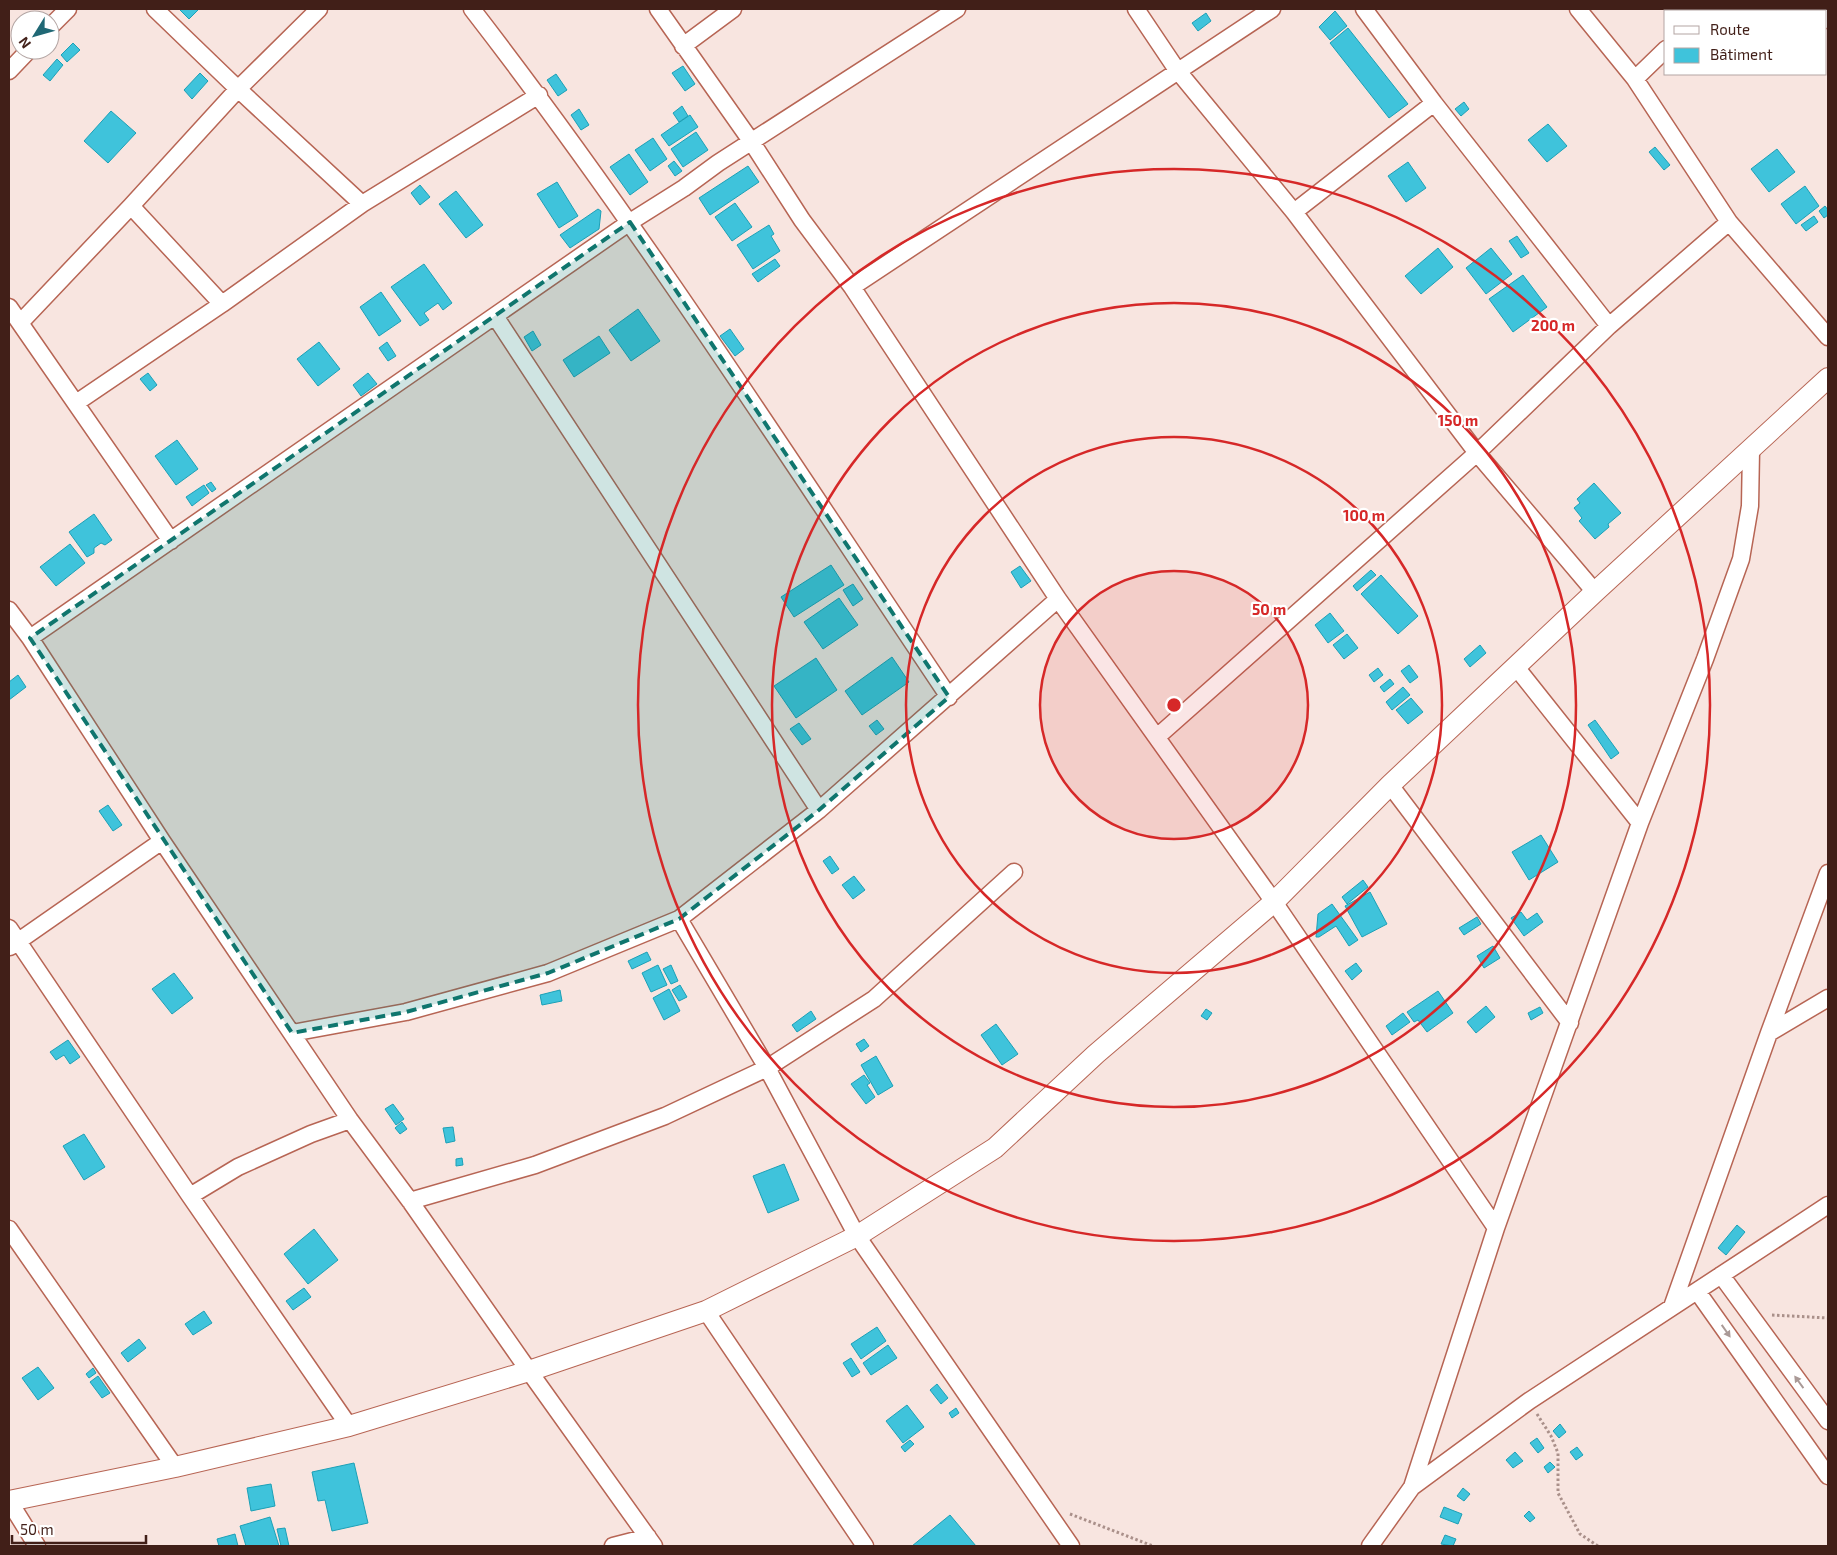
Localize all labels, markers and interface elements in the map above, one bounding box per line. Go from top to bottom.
north arrow [10,10,60,60]
legend [1664,10,1827,75]
text: Route [1710,20,1750,38]
text: N [14,34,34,52]
text: Bâtiment [1710,45,1773,63]
text: 200 m [1531,316,1575,334]
text: 150 m [1438,411,1478,429]
text: 100 m [1343,506,1385,524]
text: 50 m [1252,600,1286,618]
centre of rings [1165,696,1183,714]
one-way arrow [1721,1324,1731,1338]
one-way arrow [1794,1376,1805,1389]
scale bar [12,1512,146,1544]
text: 50 m [20,1520,54,1538]

